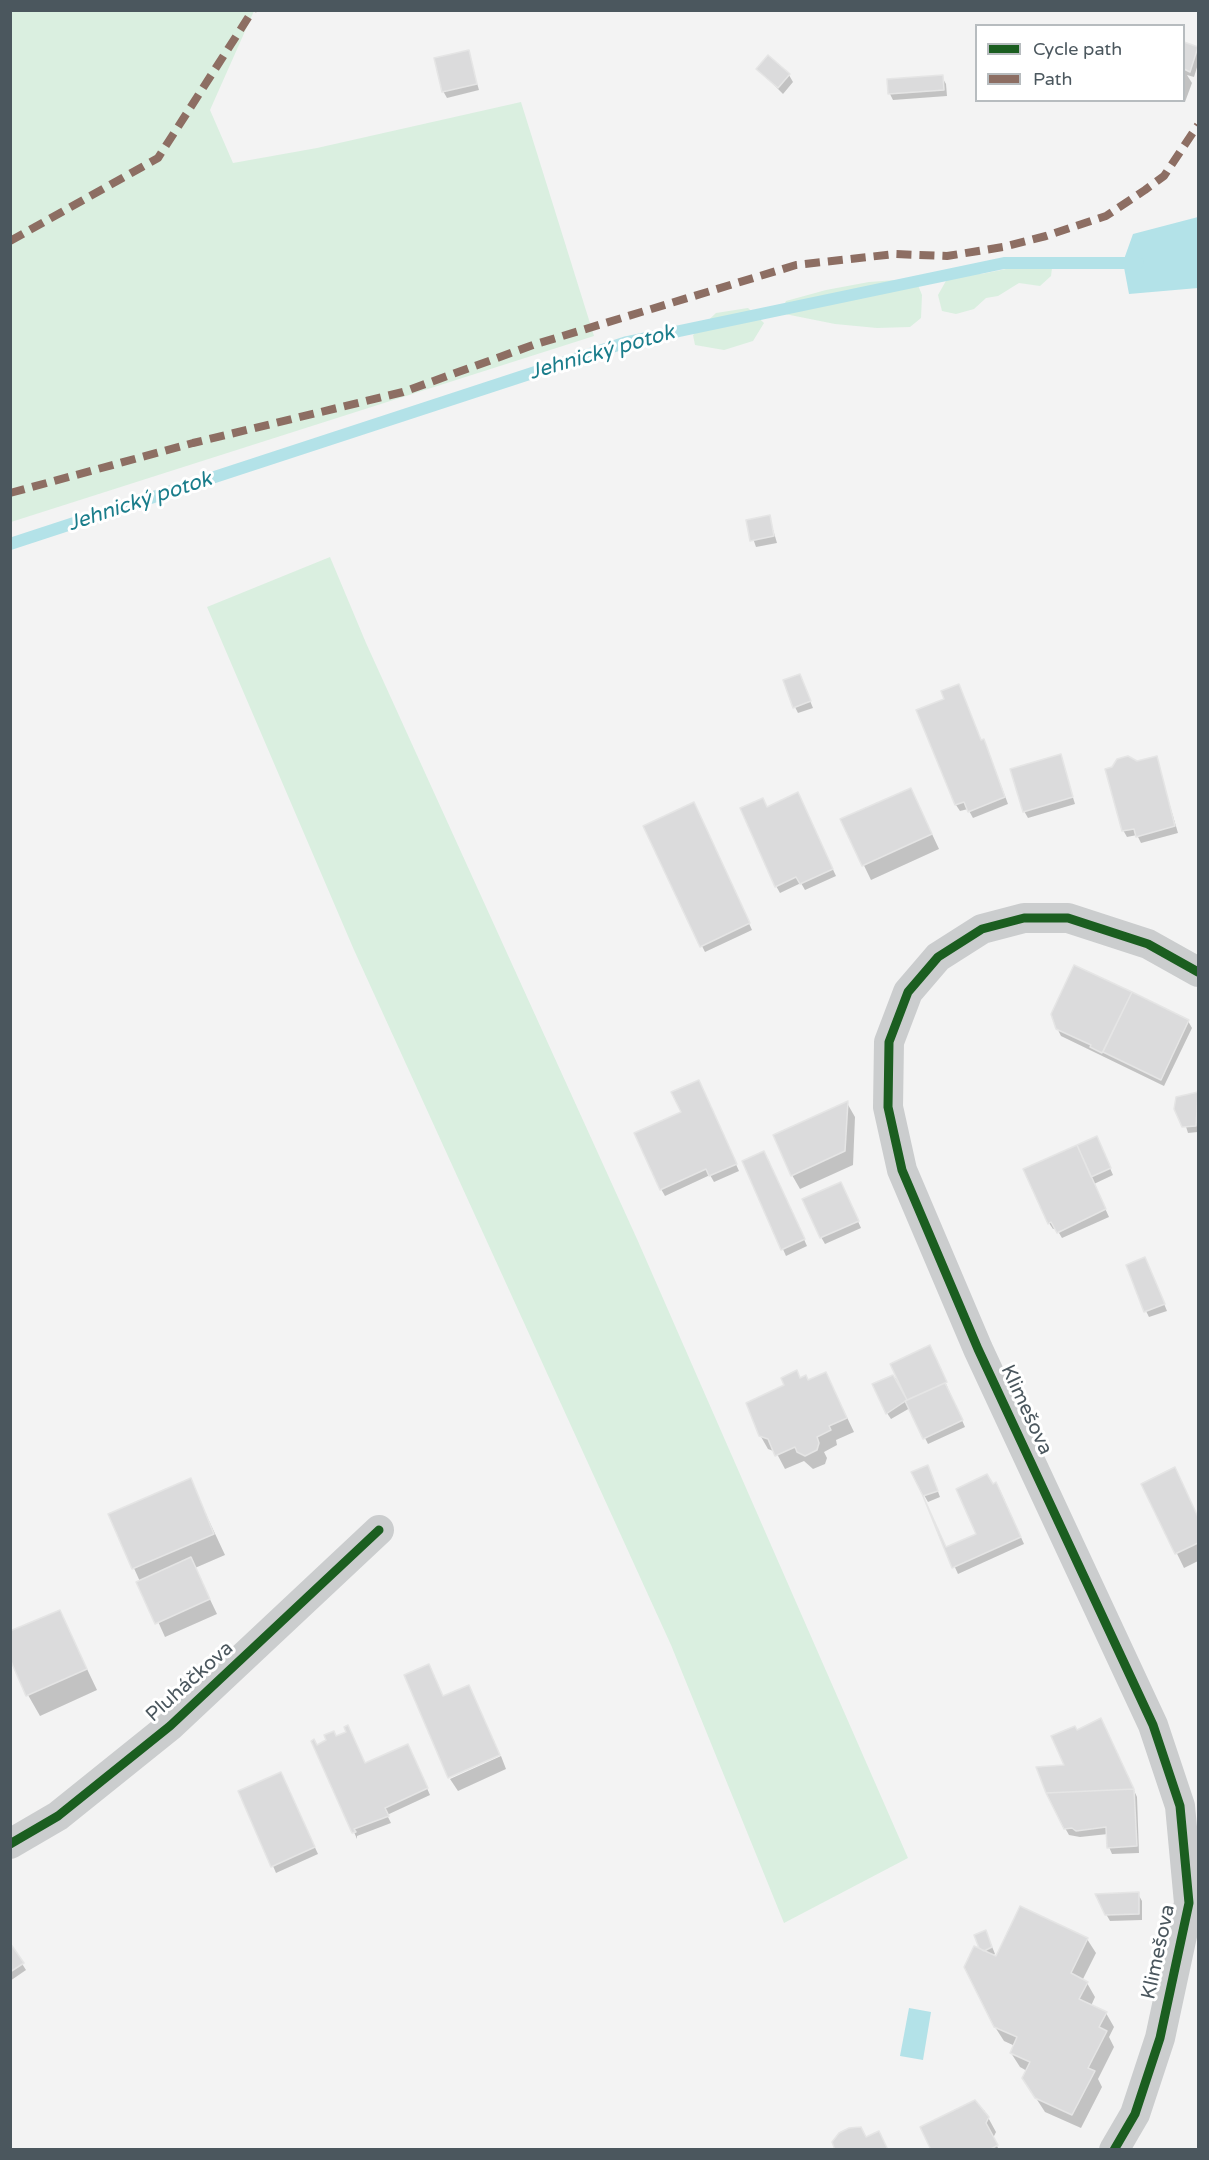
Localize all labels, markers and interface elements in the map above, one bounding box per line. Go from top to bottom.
legend [975,24,1185,102]
text: Cycle path [1033,38,1122,60]
text: Path [1033,68,1072,90]
water label: Jehnický potok [526,320,678,386]
water label: Jehnický potok [65,467,215,537]
street label: Klimešova [995,1361,1057,1459]
street label: Pluháčkova [141,1637,239,1727]
street label: Klimešova [1137,1902,1181,2002]

